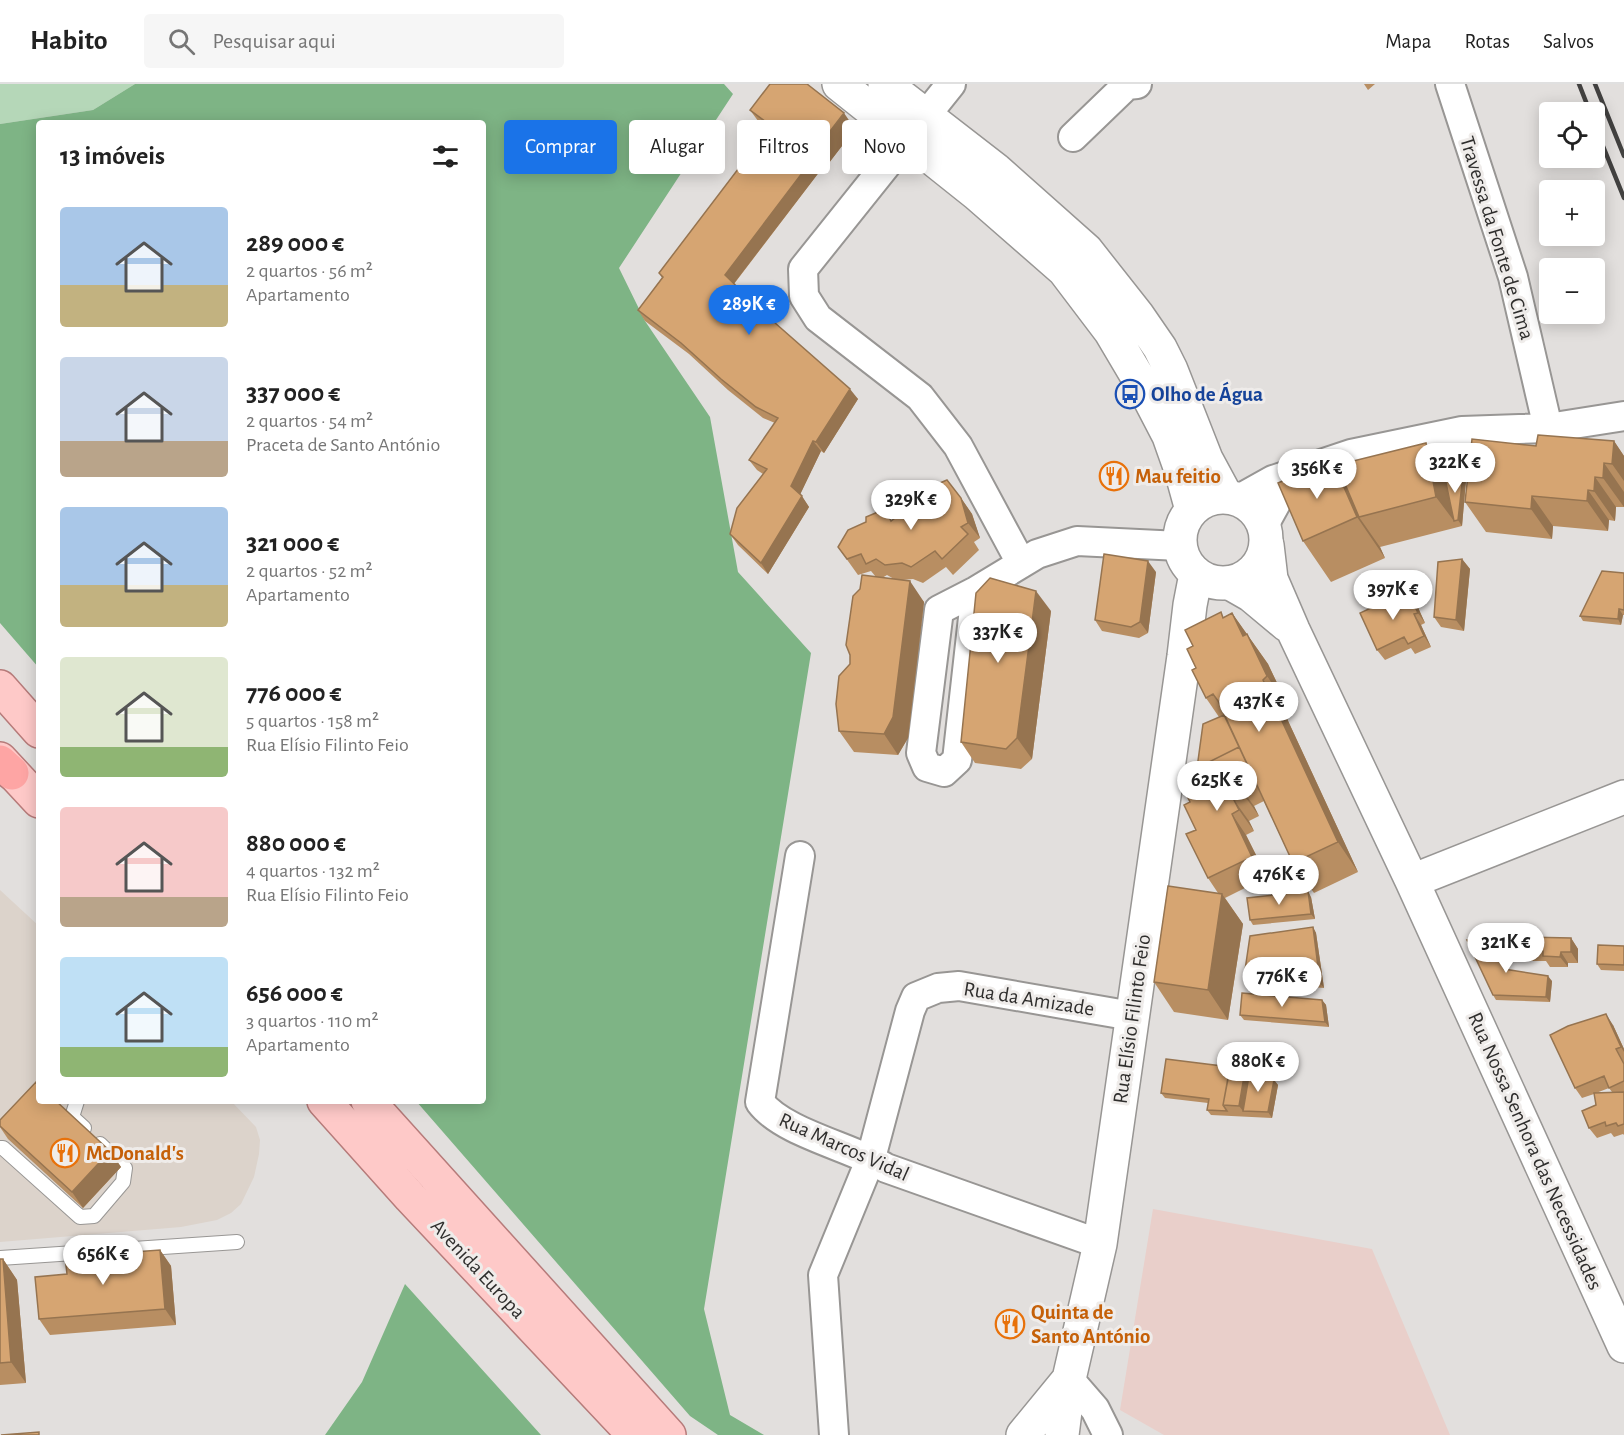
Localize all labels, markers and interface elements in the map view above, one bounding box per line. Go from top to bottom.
search box [144,14,564,68]
icon: search [165,25,198,58]
text: Habito [30,27,108,55]
text: Pesquisar aqui [213,30,336,52]
text: Mapa [1385,31,1432,52]
text: Rotas [1465,31,1510,52]
text: Salvos [1543,31,1594,52]
map controls [1539,102,1605,324]
button: locate [1539,102,1605,168]
chip: Comprar [504,120,617,174]
chip: Alugar [629,120,725,174]
chip: Filtros [737,120,830,174]
chip: Novo [842,120,927,174]
street label: Travessa da Fonte de Cima [1456,134,1538,342]
icon: filters [429,140,462,173]
text: 13 imóveis [60,143,165,169]
button: + [1539,180,1605,246]
text: 289 000 € [246,230,344,256]
icon: home [108,231,180,303]
button: − [1539,258,1605,324]
text: 2 quartos · 56 m² [246,261,373,281]
text: Apartamento [246,285,350,305]
pin: 289K € [700,285,798,336]
text: 289K € [723,294,775,314]
bus stop icon: Olho de Água [1114,378,1146,410]
text: 337 000 € [246,380,340,406]
icon: home [108,381,180,453]
place label: Olho de Água [1151,381,1263,405]
text: 2 quartos · 54 m² [246,411,373,431]
text: Praceta de Santo António [246,435,440,455]
pin: 322K € [1406,443,1504,494]
pin: 356K € [1268,449,1366,500]
text: 322K € [1429,452,1481,472]
text: 356K € [1292,458,1342,478]
restaurant icon: Mau feitio [1098,460,1130,492]
place label: Mau feitio [1135,466,1221,487]
pin: 329K € [862,480,960,531]
text: 329K € [885,489,937,509]
text: 321 000 € [246,530,339,556]
icon: home [108,531,180,603]
text: 2 quartos · 52 m² [246,561,373,581]
pin: 397K € [1344,570,1442,621]
text: 397K € [1368,579,1418,599]
text: Apartamento [246,585,350,605]
pin: 337K € [949,613,1047,664]
text: 337K € [973,622,1023,642]
text: 776 000 € [246,680,342,706]
icon: home [108,681,180,753]
pin: 437K € [1210,682,1308,733]
text: 437K € [1233,691,1285,711]
text: 5 quartos · 158 m² [246,711,379,731]
text: Rua Elísio Filinto Feio [246,735,409,755]
pin: 625K € [1168,761,1266,812]
text: 625K € [1191,770,1243,790]
text: 880 000 € [246,830,346,856]
icon: home [108,831,180,903]
pin: 476K € [1230,855,1328,906]
text: 4 quartos · 132 m² [246,861,380,881]
text: 476K € [1253,864,1305,884]
text: Rua Elísio Filinto Feio [246,885,409,905]
pin: 321K € [1457,923,1555,974]
text: 321K € [1481,932,1531,952]
street label: Rua Elísio Filinto Feio [1110,933,1154,1105]
pin: 776K € [1233,957,1331,1008]
text: 776K € [1257,966,1307,986]
street label: Rua da Amizade [962,978,1096,1020]
text: 656 000 € [246,980,343,1006]
icon: home [108,981,180,1053]
street label: Rua Nossa Senhora das Necessidades [1464,1009,1606,1293]
text: 3 quartos · 110 m² [246,1011,379,1031]
text: Apartamento [246,1035,350,1055]
pin: 880K € [1209,1042,1307,1093]
text: 880K € [1231,1051,1285,1071]
street label: Rua Marcos Vidal [776,1109,912,1185]
restaurant icon: McDonald's [49,1137,81,1169]
place label: McDonald's [86,1143,184,1164]
street label: Avenida Europa [427,1215,529,1323]
pin: 656K € [54,1235,152,1286]
text: 656K € [77,1244,129,1264]
place label: Quinta de Santo António [1031,1302,1150,1347]
restaurant icon: Quinta de Santo António [994,1308,1026,1340]

